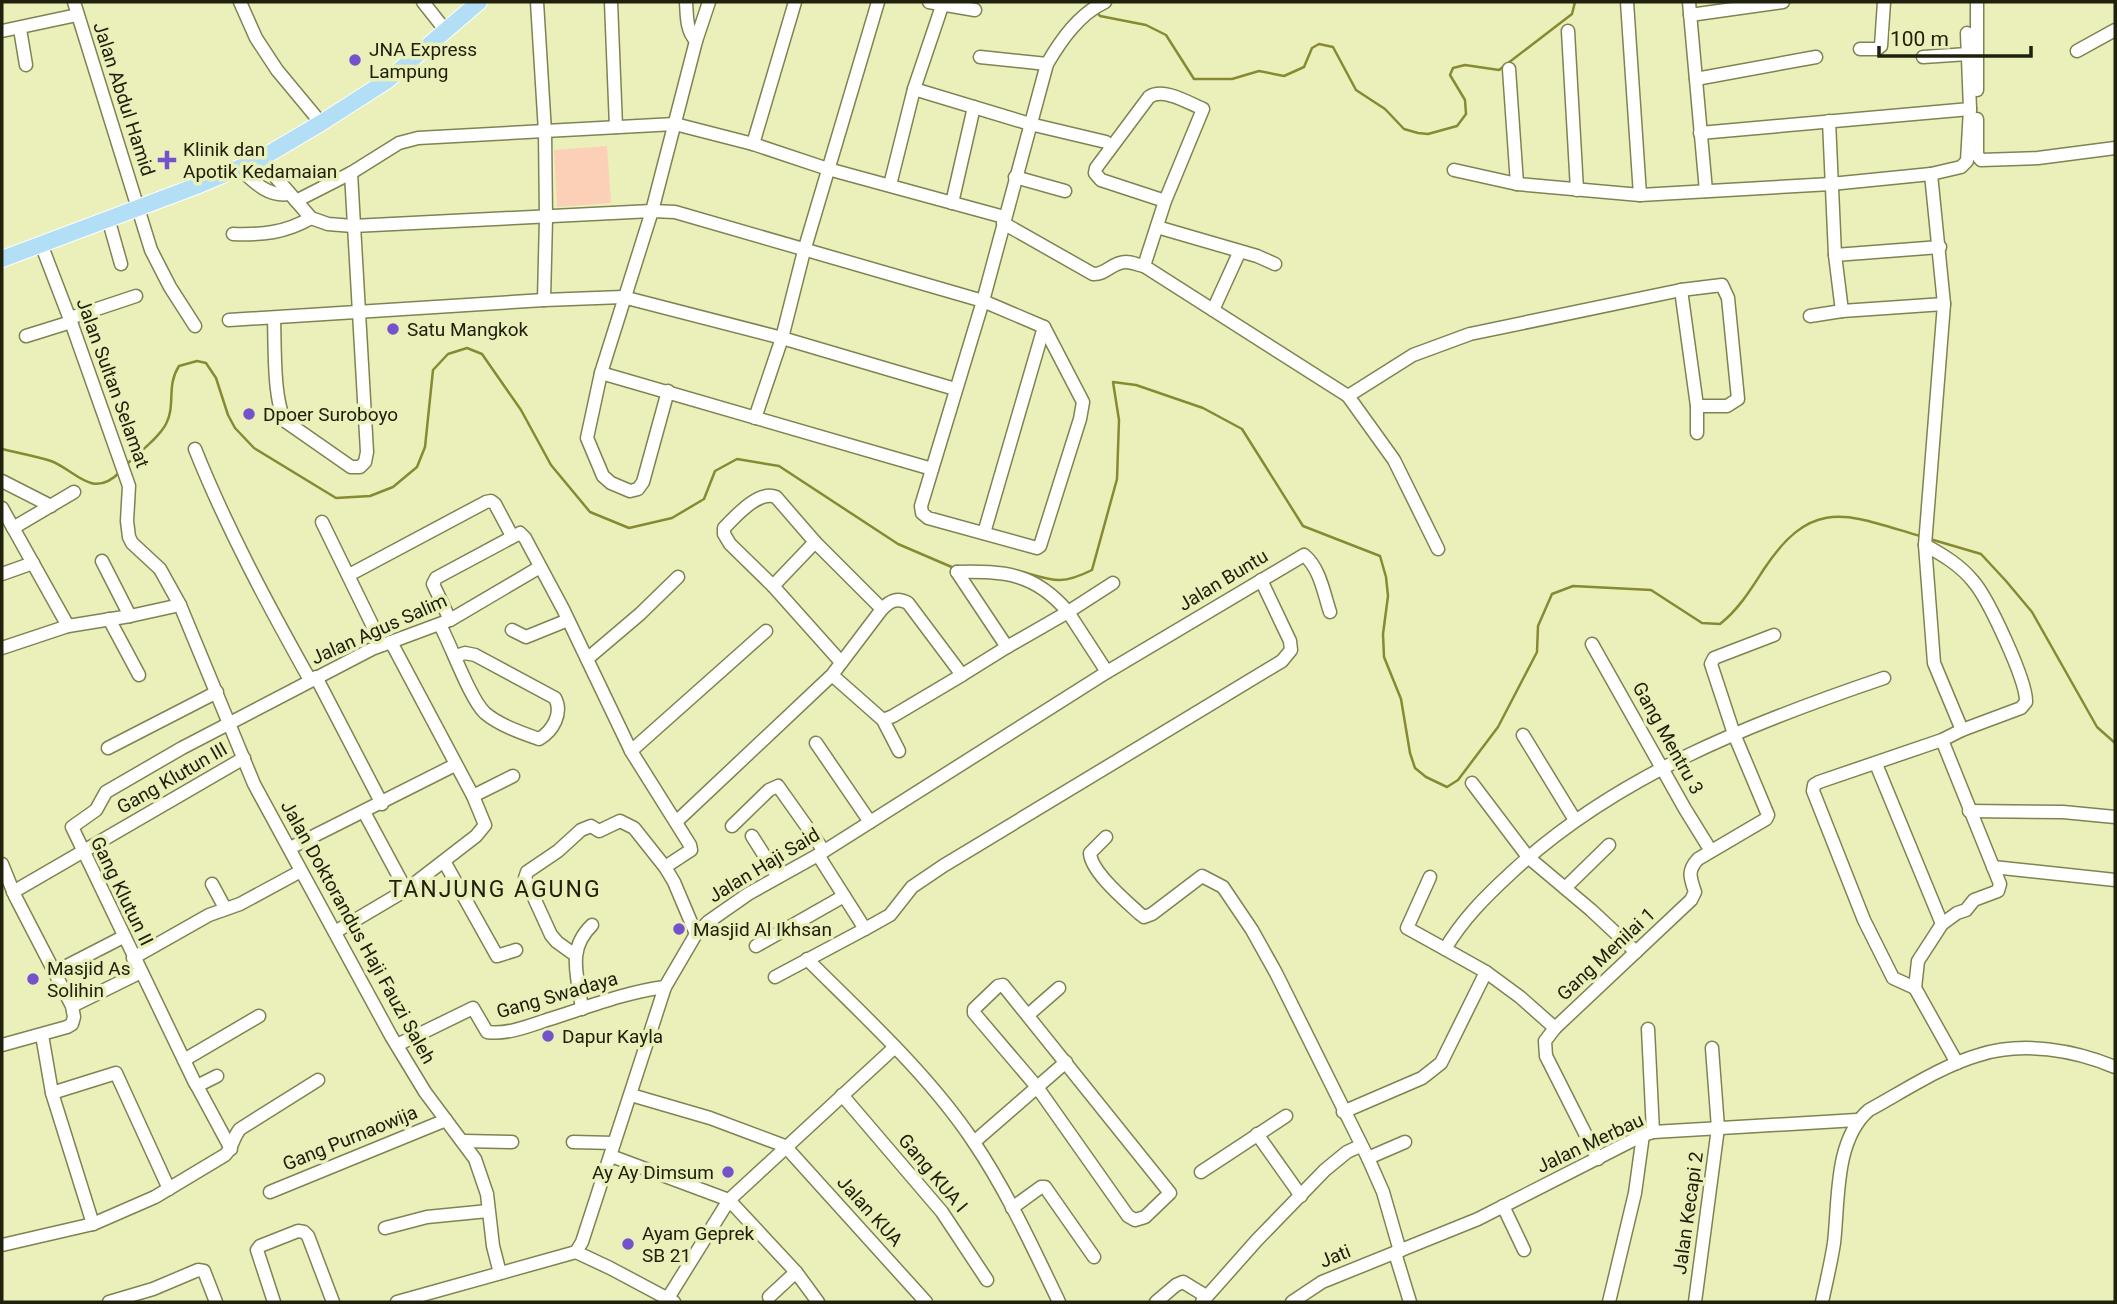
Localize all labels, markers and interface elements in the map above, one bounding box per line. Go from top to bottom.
scale bar [1879,14,2031,58]
street label: Jalan Abdul Hamid [88,19,160,179]
text: 100 m [1890,27,1949,51]
place label: JNA Express Lampung [369,38,477,83]
marker: JNA Express Lampung [347,52,363,68]
place label: Klinik dan Apotik Kedamaian [183,138,337,183]
marker: Klinik dan Apotik Kedamaian [157,150,177,170]
street label: Jalan Sultan Selamat [72,295,154,471]
place label: Satu Mangkok [407,318,529,341]
marker: Satu Mangkok [385,321,401,337]
place label: Dpoer Suroboyo [263,403,398,426]
marker: Dpoer Suroboyo [241,406,257,422]
street label: Jalan Buntu [1174,544,1272,616]
street label: Jalan Agus Salim [307,589,451,669]
street label: Gang Mentru 3 [1628,678,1708,798]
street label: Gang Klutun III [113,737,231,819]
street label: Jalan Doktorandus Haji Fauzi Saleh [276,796,440,1068]
street label: Jalan Haji Said [704,823,824,907]
street label: Gang Klutun II [86,833,158,949]
district label: TANJUNG AGUNG [388,876,602,903]
street label: Gang Menilai 1 [1552,903,1660,1005]
place label: Masjid Al Ikhsan [693,918,832,941]
marker: Masjid Al Ikhsan [671,921,687,937]
place label: Masjid As Solihin [47,957,131,1002]
street label: Gang Swadaya [494,967,620,1023]
marker: Masjid As Solihin [25,971,41,987]
place label: Dapur Kayla [562,1025,663,1048]
marker: Dapur Kayla [540,1028,556,1044]
street label: Gang Purnaowija [279,1100,421,1176]
street label: Jalan Merbau [1533,1108,1647,1178]
street label: Gang KUA I [894,1129,972,1217]
street label: Jalan Kecapi 2 [1668,1150,1708,1276]
place label: Ay Ay Dimsum [592,1161,714,1184]
marker: Ay Ay Dimsum [720,1164,736,1180]
street label: Jalan KUA [832,1171,908,1252]
place label: Ayam Geprek SB 21 [642,1222,755,1267]
marker: Ayam Geprek SB 21 [620,1236,636,1252]
street label: Jati [1316,1239,1354,1273]

